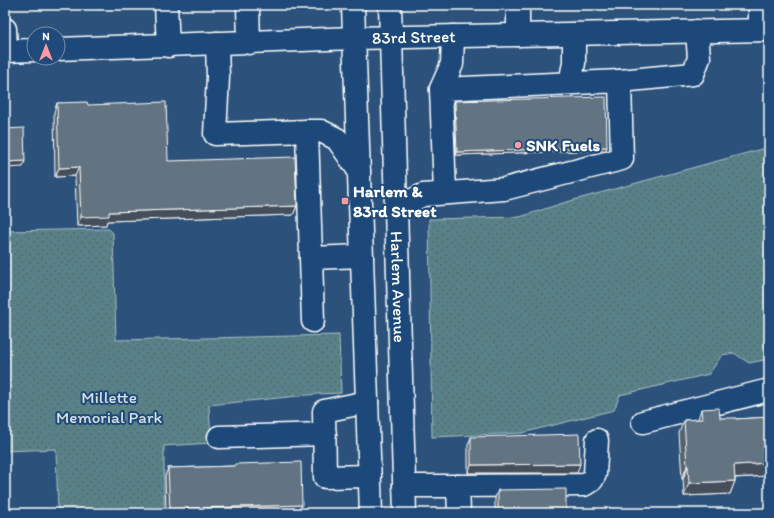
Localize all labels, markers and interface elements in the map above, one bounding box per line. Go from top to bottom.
north arrow [26,26,66,66]
street label: 83rd Street [372,26,456,48]
text: N [42,30,50,43]
place label: SNK Fuels [526,135,601,155]
marker: SNK Fuels [513,140,523,150]
place label: Harlem & 83rd Street [353,181,437,221]
marker: Harlem & 83rd Street [340,196,350,206]
street label: Harlem Avenue [387,231,410,343]
park label: Millette Memorial Park [56,387,162,427]

